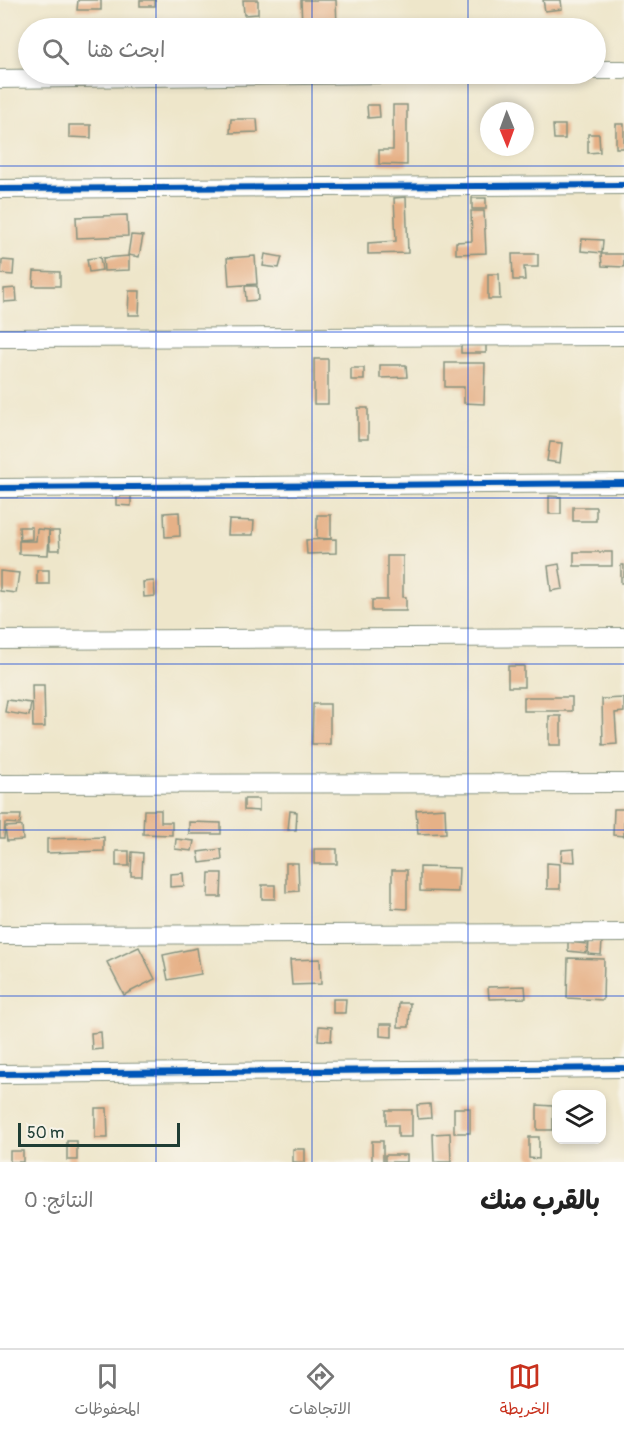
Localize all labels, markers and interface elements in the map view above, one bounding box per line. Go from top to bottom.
search box [18,18,606,84]
icon: search [39,35,72,68]
text: ابحث هنا [87,36,165,64]
north arrow [480,102,534,156]
map controls [552,1090,606,1144]
button: layers [552,1090,606,1144]
scale bar [18,1120,180,1148]
text: 50 m [27,1123,64,1143]
text: بالقرب منك [480,1185,600,1217]
text: النتائج: 0 [24,1188,94,1213]
tab: المحفوظات [74,1360,140,1423]
tab: الاتجاهات [289,1360,351,1423]
tab: الخريطة [500,1360,550,1423]

